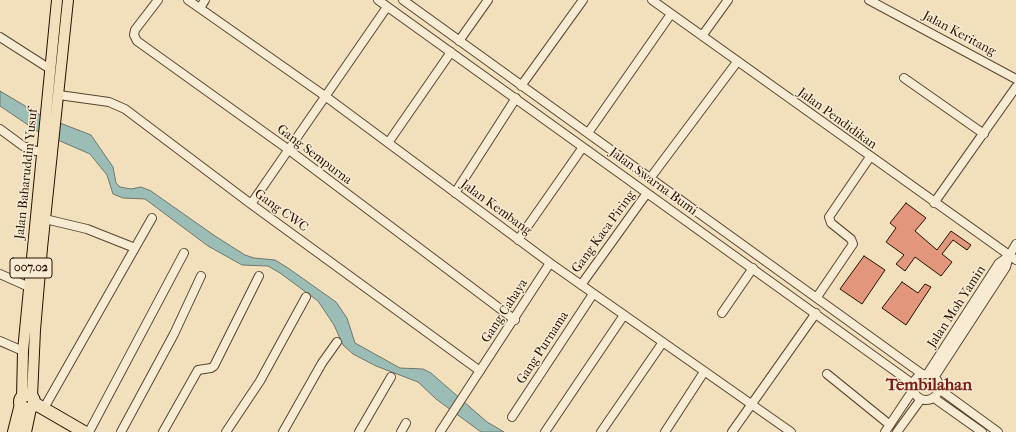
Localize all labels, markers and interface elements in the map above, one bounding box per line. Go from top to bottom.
street label: Jalan Keritang [920,8,998,60]
street label: Jalan Pendidikan [794,85,880,153]
street label: Jalan Baharuddin Yusuf [12,108,42,240]
street label: Gang Sempurna [273,122,355,188]
street label: Jalan Swarna Bumi [606,145,700,219]
street label: Jalan Kembang [457,177,535,239]
street label: Gang CWC [251,186,311,236]
street label: Gang Kaca Piring [569,188,639,276]
road number: 007.02 [10,258,52,278]
street label: Jalan Moh Yamin [925,263,989,351]
street label: Gang Cahaya [479,276,531,346]
street label: Gang Purnama [514,309,572,387]
district label: Tembilahan [886,376,972,396]

